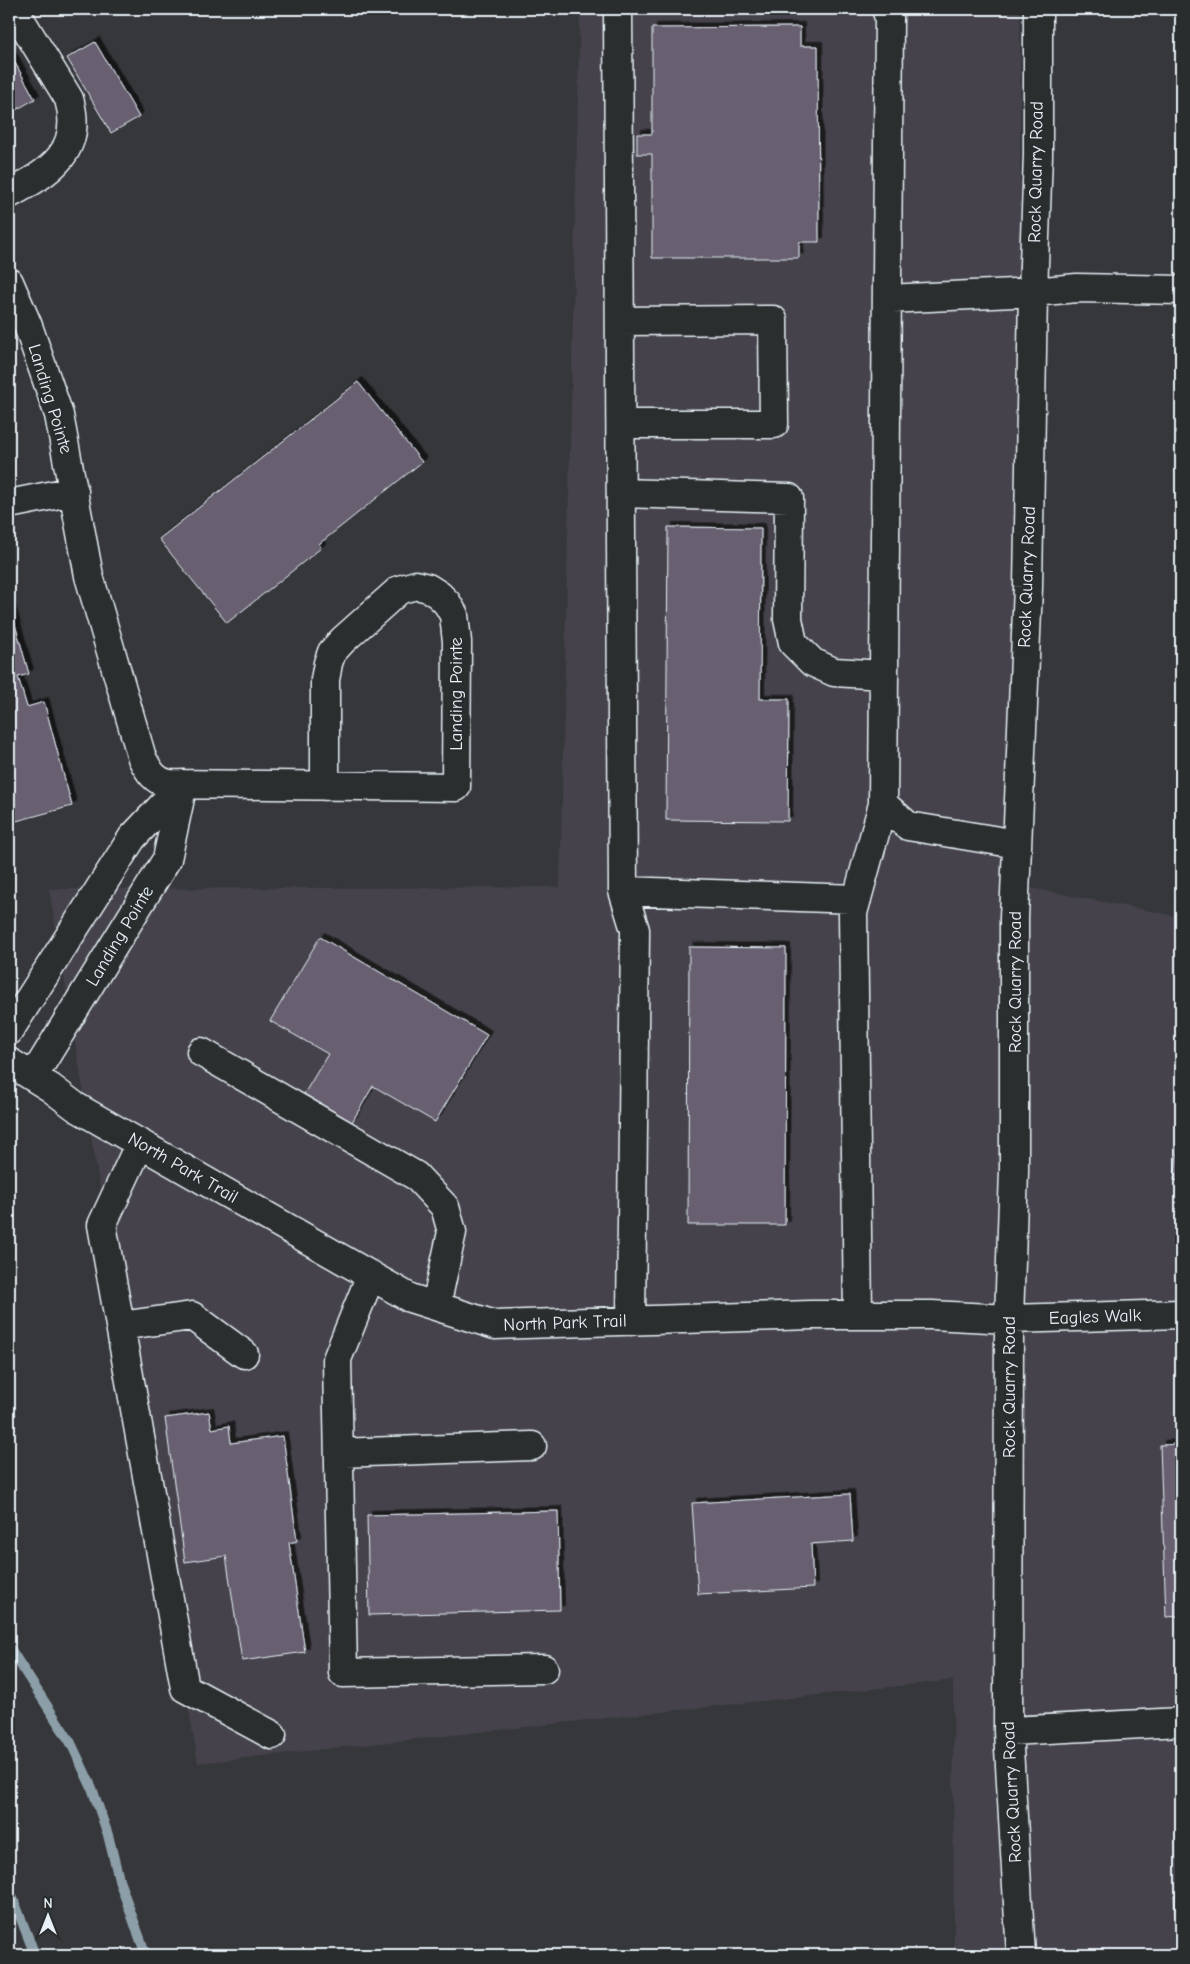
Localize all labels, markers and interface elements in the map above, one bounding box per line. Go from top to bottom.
street label: Rock Quarry Road [1024,101,1048,243]
street label: Landing Pointe [23,342,77,456]
street label: Rock Quarry Road [1014,506,1040,648]
street label: Landing Pointe [446,637,467,751]
street label: Landing Pointe [82,882,158,990]
street label: Rock Quarry Road [1005,911,1026,1053]
street label: North Park Trail [124,1128,242,1208]
street label: Eagles Walk [1048,1305,1142,1329]
street label: North Park Trail [503,1310,627,1336]
street label: Rock Quarry Road [999,1316,1020,1458]
street label: Rock Quarry Road [998,1721,1026,1863]
north arrow [22,1892,72,1942]
text: N [43,1895,53,1912]

